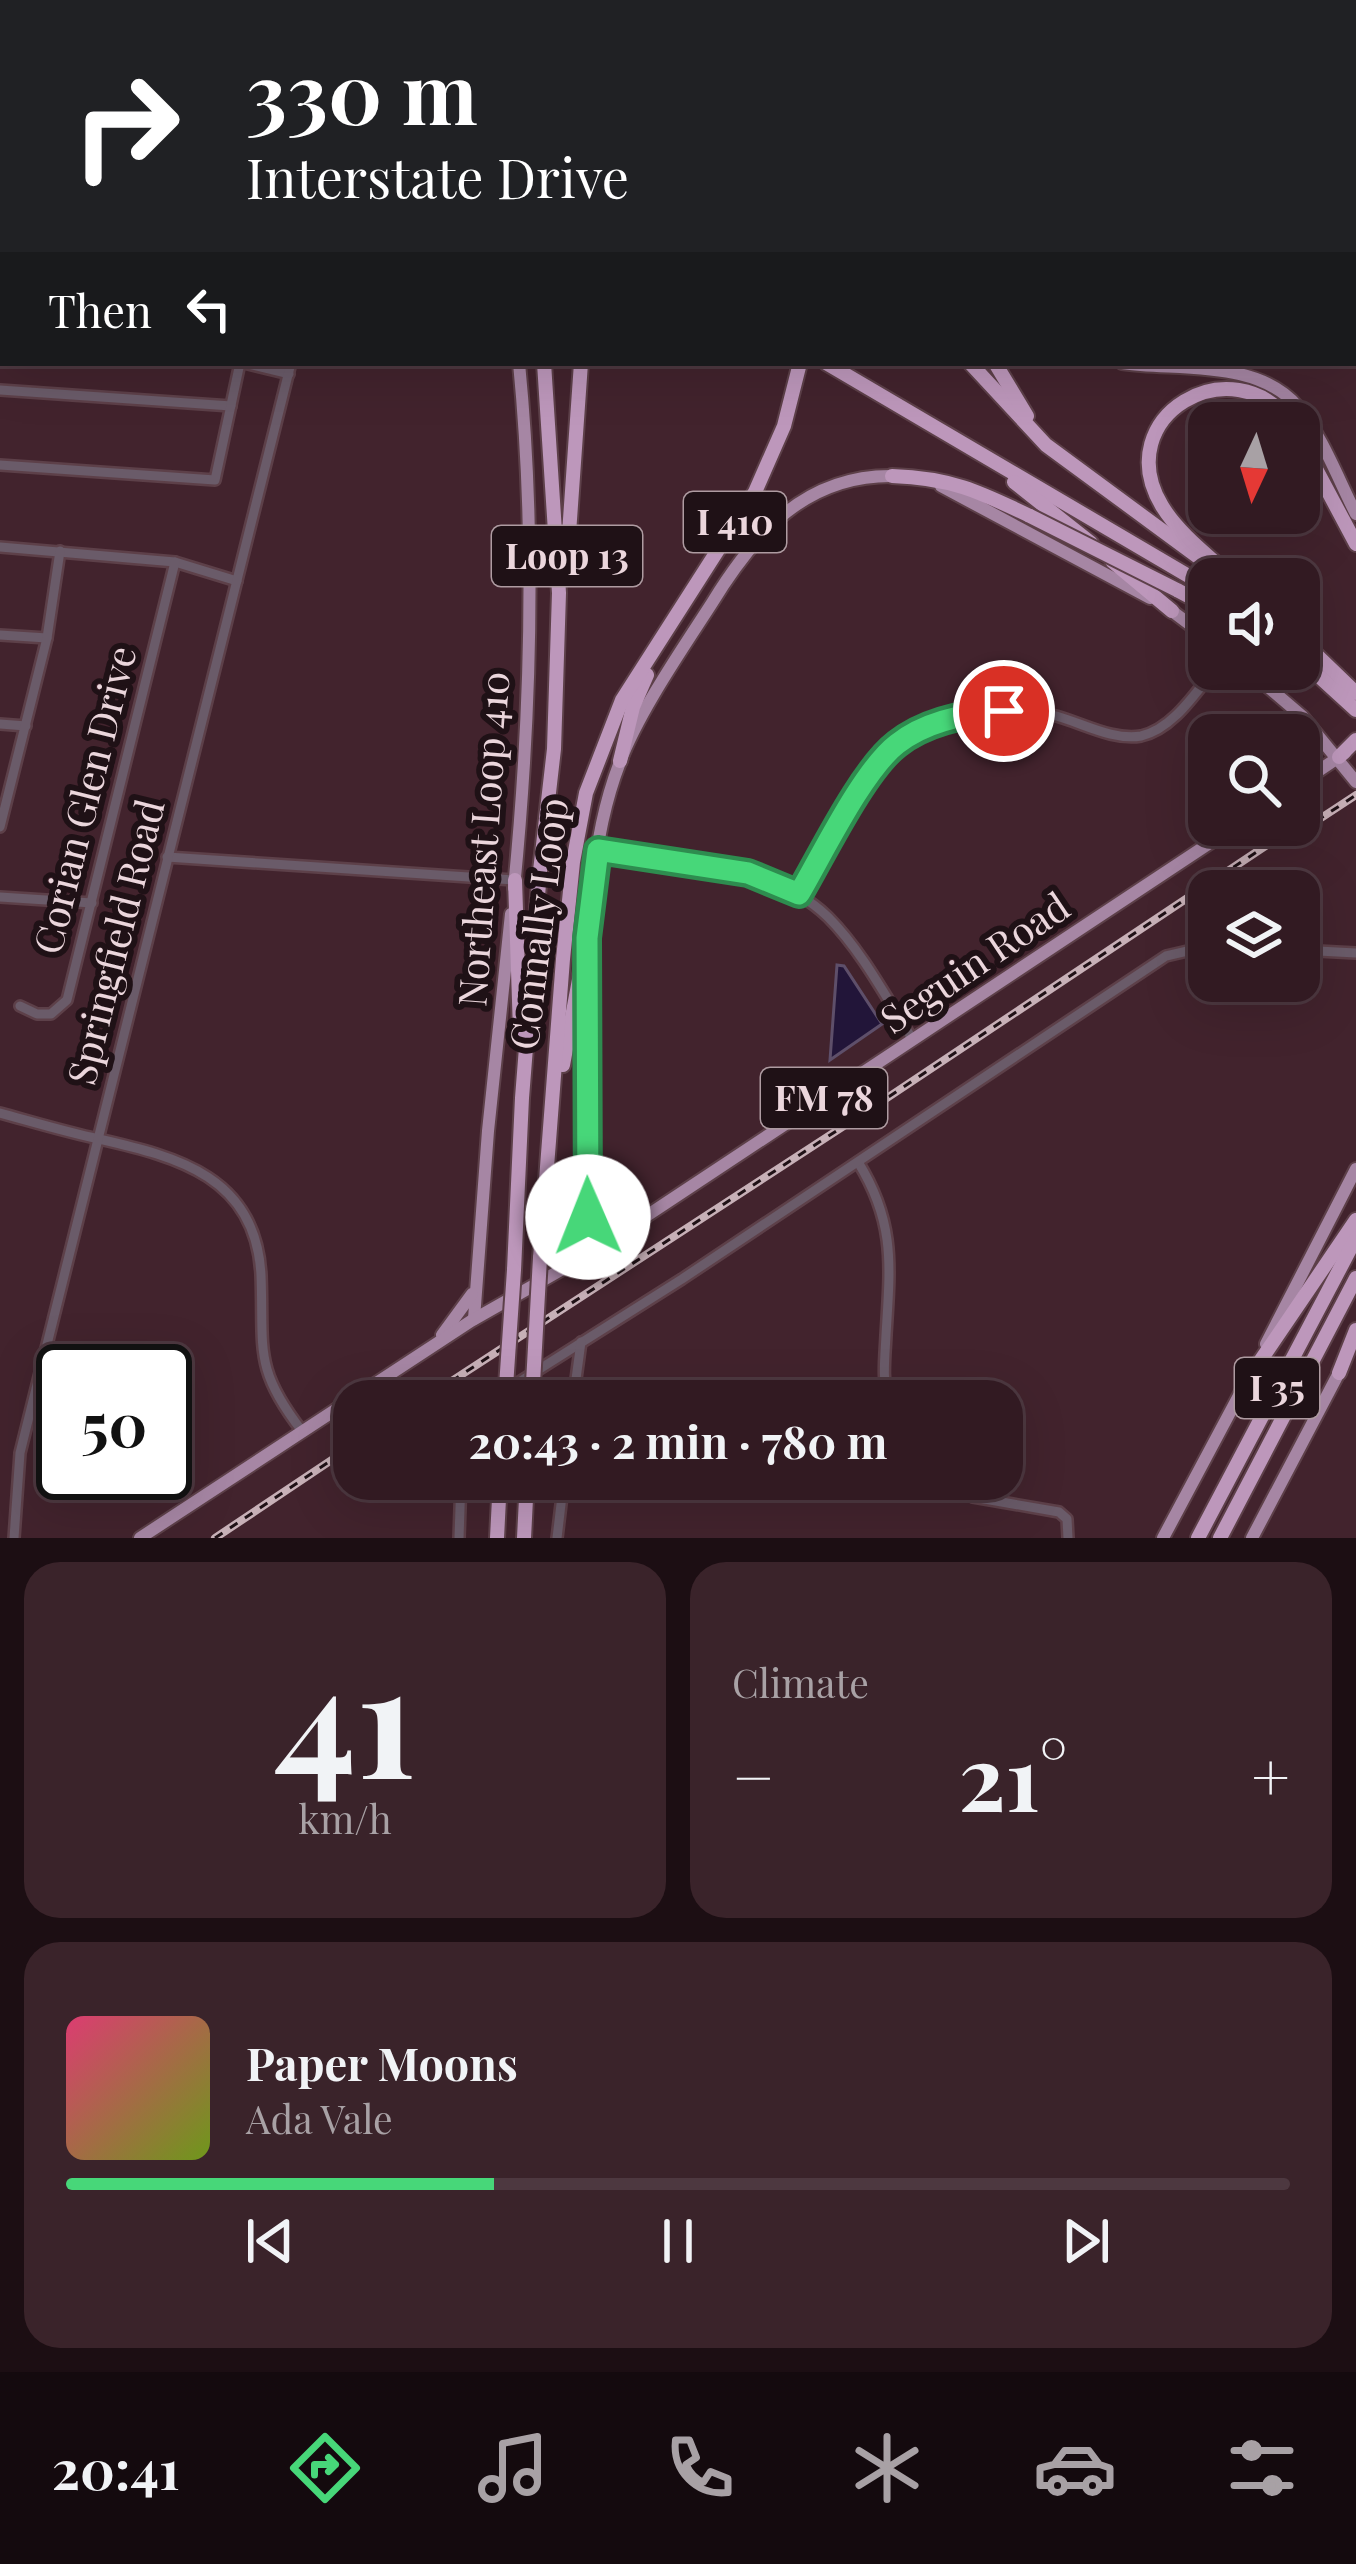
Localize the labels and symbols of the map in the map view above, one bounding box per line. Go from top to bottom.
north arrow [1188,402,1320,534]
road number: I 410 [684,492,786,552]
road number: Loop 13 [492,526,642,586]
street label: Corian Glen Drive [20,640,146,959]
pin [953,660,1055,762]
street label: Northeast Loop 410 [444,669,520,1008]
street label: Springfield Road [54,794,175,1089]
street label: Connally Loop [496,795,578,1053]
street label: Seguin Road [869,879,1078,1044]
road number: FM 78 [761,1068,887,1128]
position arrow [525,1154,651,1280]
speed limit sign: 50 [36,1344,192,1500]
road number: I 35 [1235,1358,1319,1418]

